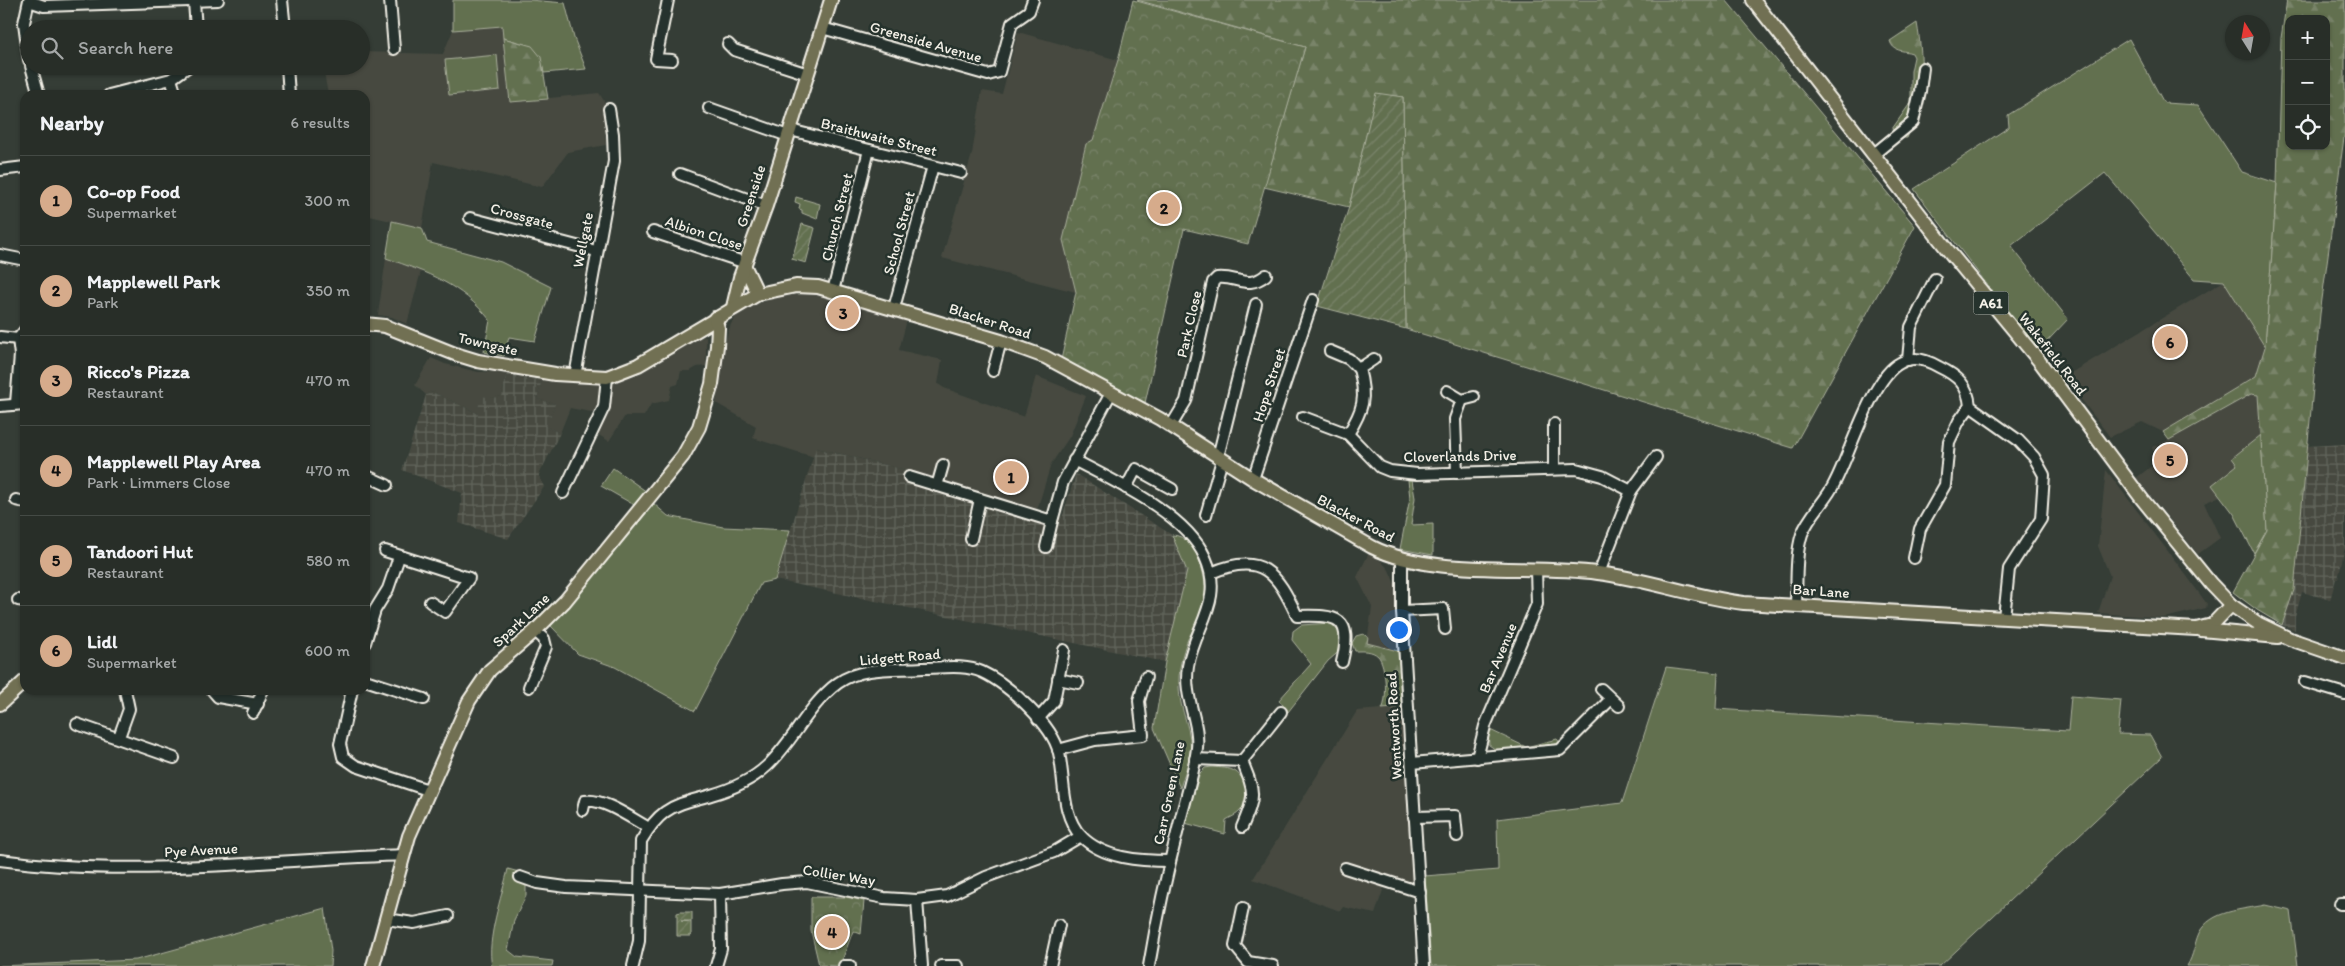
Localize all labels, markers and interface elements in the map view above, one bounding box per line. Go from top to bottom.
north arrow [2225,15,2270,60]
map controls [2285,15,2330,150]
button: + [2285,15,2330,60]
street label: Greenside Avenue [868,17,984,67]
search box [20,20,370,75]
icon: search [38,34,66,62]
text: Search here [78,36,173,59]
button: − [2285,60,2330,105]
button: locate [2285,105,2330,150]
text: Nearby [40,110,104,135]
text: 6 results [290,113,350,132]
street label: Braithwaite Street [819,114,939,160]
street label: Greenside [732,163,770,229]
street label: Church Street [817,171,857,263]
text: Co-op Food [87,180,180,203]
street label: School Street [879,189,919,277]
pin: 2 [1148,189,1180,227]
text: 1 [52,191,60,210]
text: 300 m [305,191,350,210]
street label: Crossgate [489,199,555,233]
text: Supermarket [87,203,177,222]
street label: Wellgate [569,211,597,269]
street label: Albion Close [663,212,745,254]
text: Mapplewell Park [87,270,220,293]
text: 2 [52,281,60,300]
text: 350 m [306,281,350,300]
street label: Park Close [1173,289,1205,359]
road number: A61 [1974,292,2008,314]
text: Park [87,293,118,312]
pin: 3 [827,294,859,332]
street label: Blacker Road [947,299,1033,343]
street label: Wakefield Road [2015,309,2091,399]
pin: 6 [2154,323,2186,361]
street label: Towngate [456,328,520,360]
street label: Hope Street [1249,345,1289,424]
text: Ricco's Pizza [87,360,190,383]
text: 3 [52,371,60,390]
text: 470 m [306,371,350,390]
text: Restaurant [87,383,164,402]
pin: 5 [2154,441,2186,479]
street label: Cloverlands Drive [1403,446,1517,466]
text: Mapplewell Play Area [87,450,261,473]
pin: 1 [995,458,1027,496]
text: 4 [51,461,61,480]
text: 470 m [306,461,350,480]
text: Park · Limmers Close [87,473,230,492]
street label: Blacker Road [1314,490,1398,546]
text: Tandoori Hut [87,540,193,563]
text: 5 [52,551,60,570]
text: 580 m [306,551,350,570]
text: Restaurant [87,563,164,582]
street label: Bar Lane [1792,580,1850,602]
street label: Spark Lane [489,589,553,651]
your location [1386,617,1412,643]
street label: Bar Avenue [1475,620,1521,696]
text: Lidl [87,630,117,653]
text: 6 [52,641,60,660]
text: 600 m [305,641,350,660]
street label: Lidgett Road [859,644,942,670]
text: Supermarket [87,653,177,672]
street label: Wentworth Road [1382,671,1406,780]
street label: Carr Green Lane [1149,740,1189,846]
street label: Pye Avenue [164,839,238,861]
street label: Collier Way [801,860,877,890]
pin: 4 [816,913,848,951]

